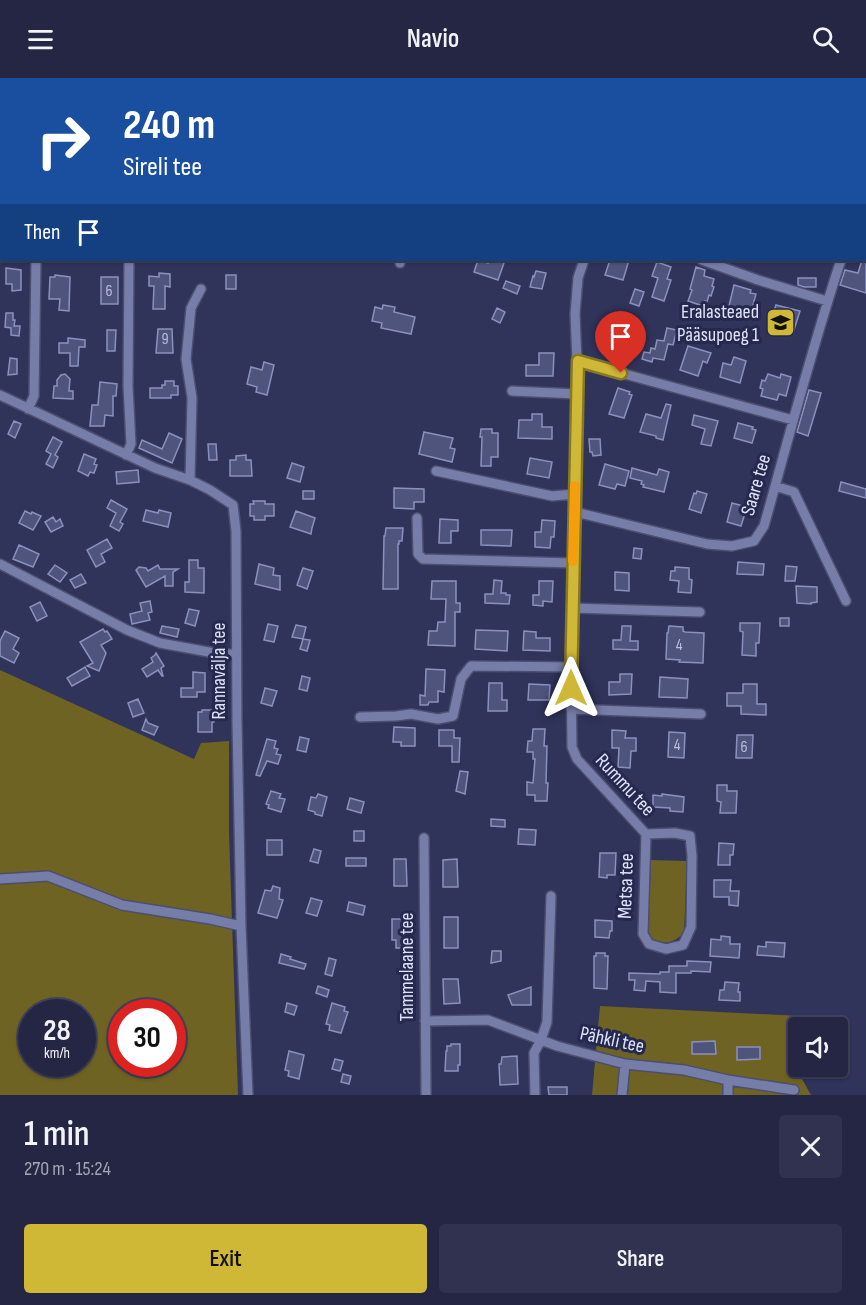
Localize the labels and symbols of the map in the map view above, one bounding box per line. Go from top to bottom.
house number: 6 [105,282,113,301]
place label: Eralasteaed Pääsupoeg 1 [677,300,759,347]
school or university icon: Eralasteaed Pääsupoeg 1 [764,307,796,339]
pin [595,311,646,373]
house number: 9 [161,330,169,349]
street label: Saare tee [736,452,776,518]
street label: Rannavälja tee [207,623,231,720]
house number: 4 [676,636,683,655]
position arrow [539,656,603,720]
house number: 4 [674,736,681,755]
house number: 6 [740,738,748,757]
street label: Rummu tee [590,749,660,821]
street label: Metsa tee [613,853,639,919]
street label: Tammelaane tee [395,912,419,1022]
speed limit sign: 30 [108,999,186,1077]
street label: Pähkli tee [578,1022,646,1058]

